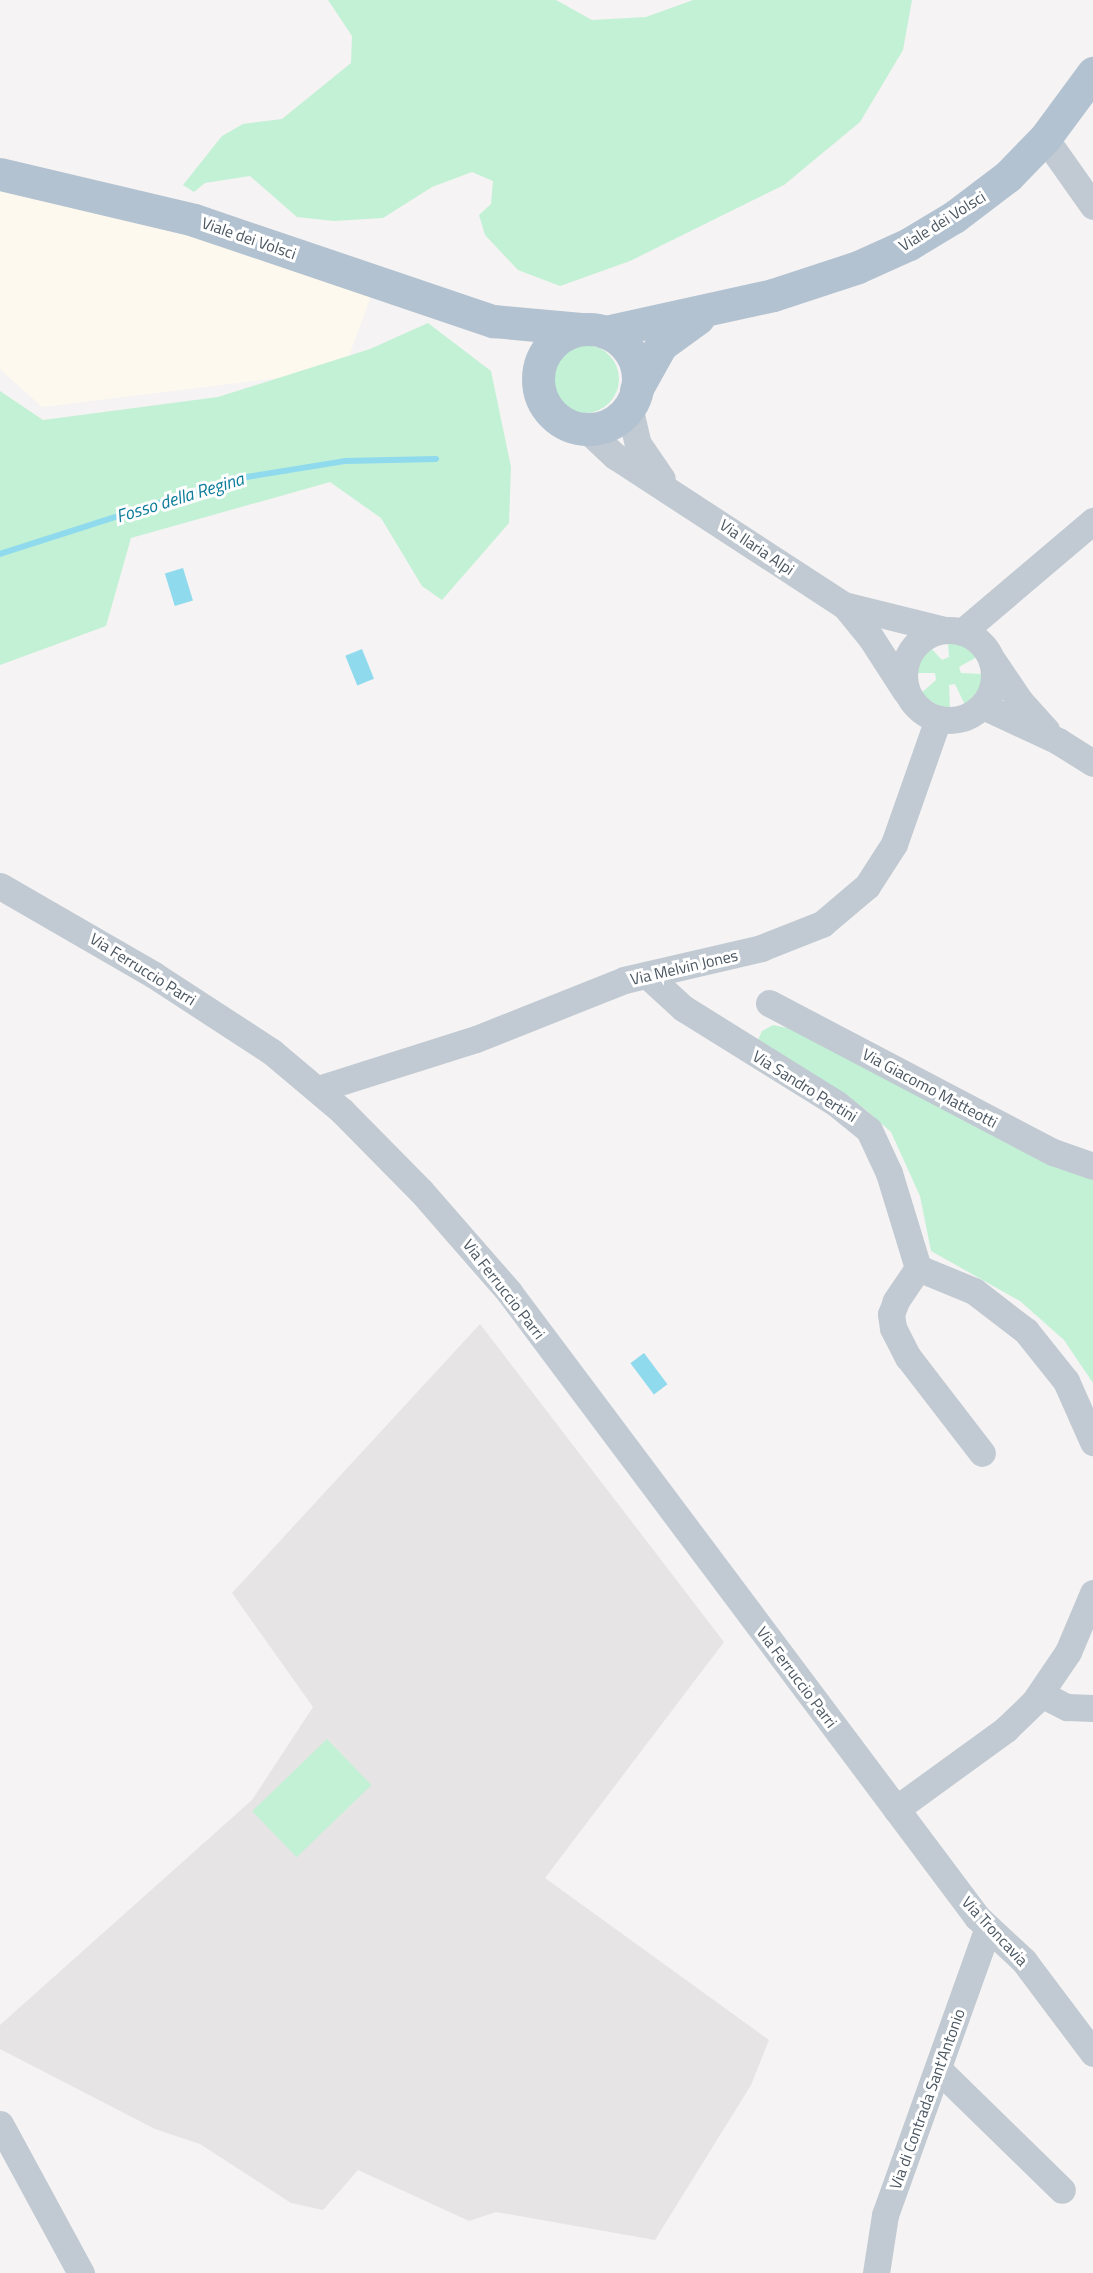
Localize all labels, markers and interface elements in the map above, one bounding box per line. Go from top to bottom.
street label: Viale dei Volsci [895,187,989,255]
street label: Viale dei Volsci [199,213,299,263]
water label: Fosso della Regina [114,468,246,528]
street label: Via Ilaria Alpi [716,515,798,579]
street label: Via Ferruccio Parri [86,929,200,1009]
street label: Via Melvin Jones [628,945,740,989]
street label: Via Giacomo Matteotti [859,1044,1001,1132]
street label: Via Sandro Pertini [749,1046,861,1126]
street label: Via Ferruccio Parri [459,1235,549,1343]
street label: Via Ferruccio Parri [753,1623,841,1731]
street label: Via Troncavia [958,1892,1032,1970]
street label: Via di Contrada Sant'Antonio [885,2006,969,2192]

